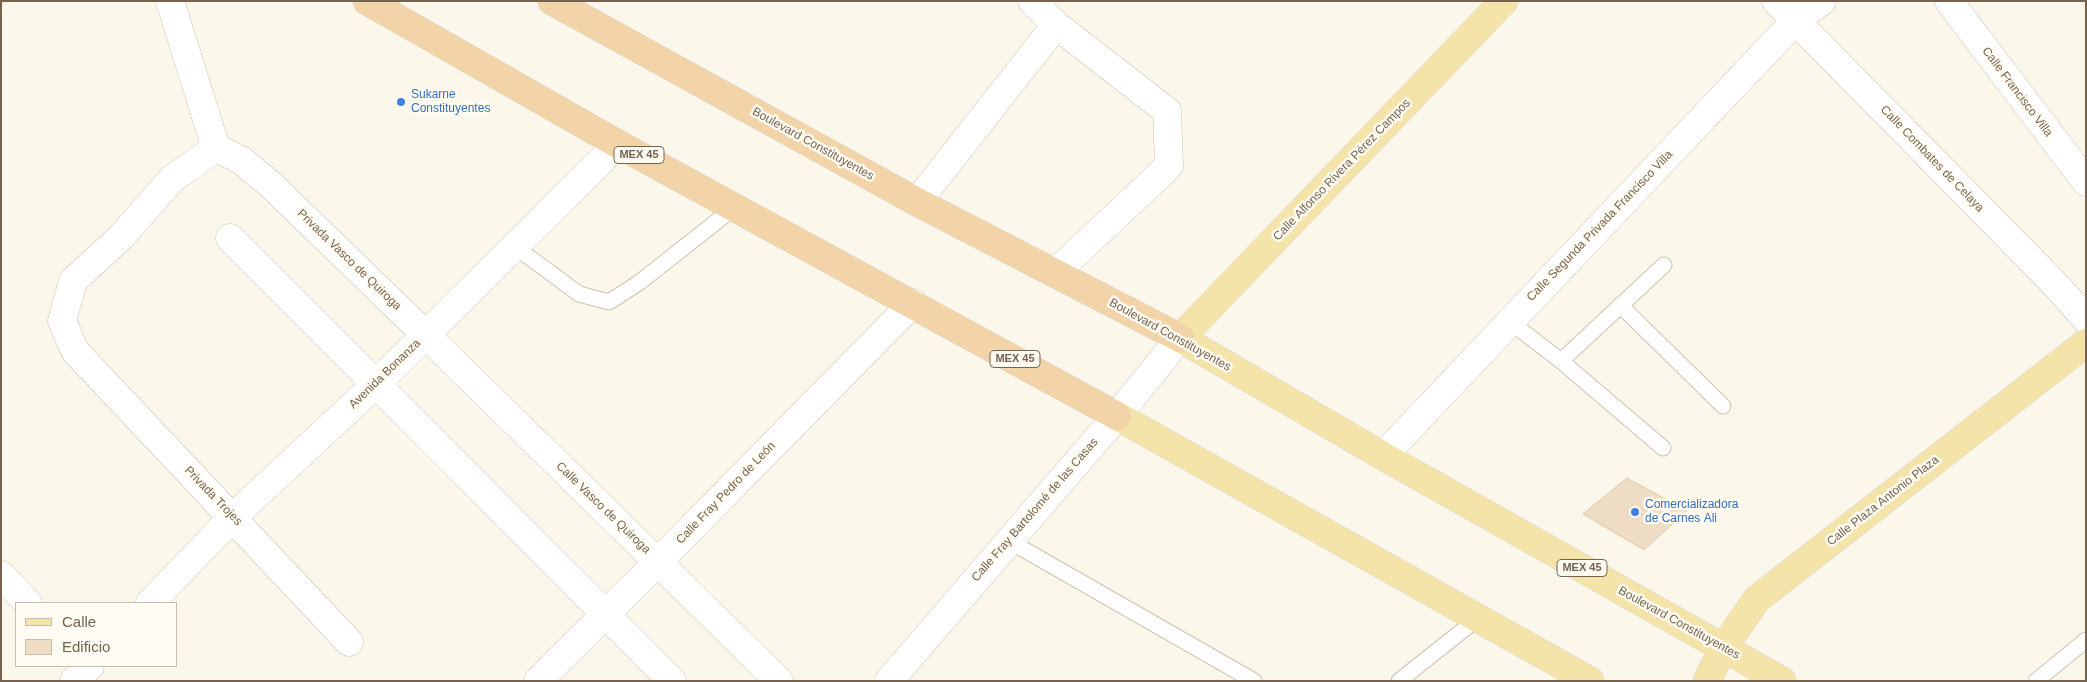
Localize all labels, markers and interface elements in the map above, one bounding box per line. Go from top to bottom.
street label: Calle Francisco Villa [1979,44,2055,140]
place label: Sukarne Constituyentes [411,88,490,116]
marker: Sukarne Constituyentes [395,96,407,108]
street label: Calle Alfonso Rivera Pérez Campos [1270,96,1414,244]
street label: Calle Combates de Celaya [1877,103,1987,215]
street label: Boulevard Constituyentes [750,105,876,183]
road number: MEX 45 [614,146,664,164]
street label: Calle Segunda Privada Francisco Villa [1524,148,1676,304]
street label: Privada Vasco de Quiroga [294,206,404,314]
street label: Boulevard Constituyentes [1107,296,1233,374]
street label: Avenida Bonanza [346,336,424,412]
road number: MEX 45 [990,350,1040,368]
street label: Calle Fray Bartolomé de las Casas [969,435,1101,585]
street label: Calle Fray Pedro de León [673,439,779,547]
street label: Calle Plaza Antonio Plaza [1824,453,1942,549]
street label: Calle Vasco de Quiroga [553,459,653,557]
street label: Privada Trojes [181,463,245,529]
place label: Comercializadora de Carnes Ali [1645,498,1738,526]
marker: Comercializadora de Carnes Ali [1629,506,1641,518]
road number: MEX 45 [1557,560,1607,576]
street label: Boulevard Constituyentes [1616,584,1742,662]
legend [15,602,178,667]
text: Calle [62,613,96,630]
text: Edificio [62,638,110,655]

